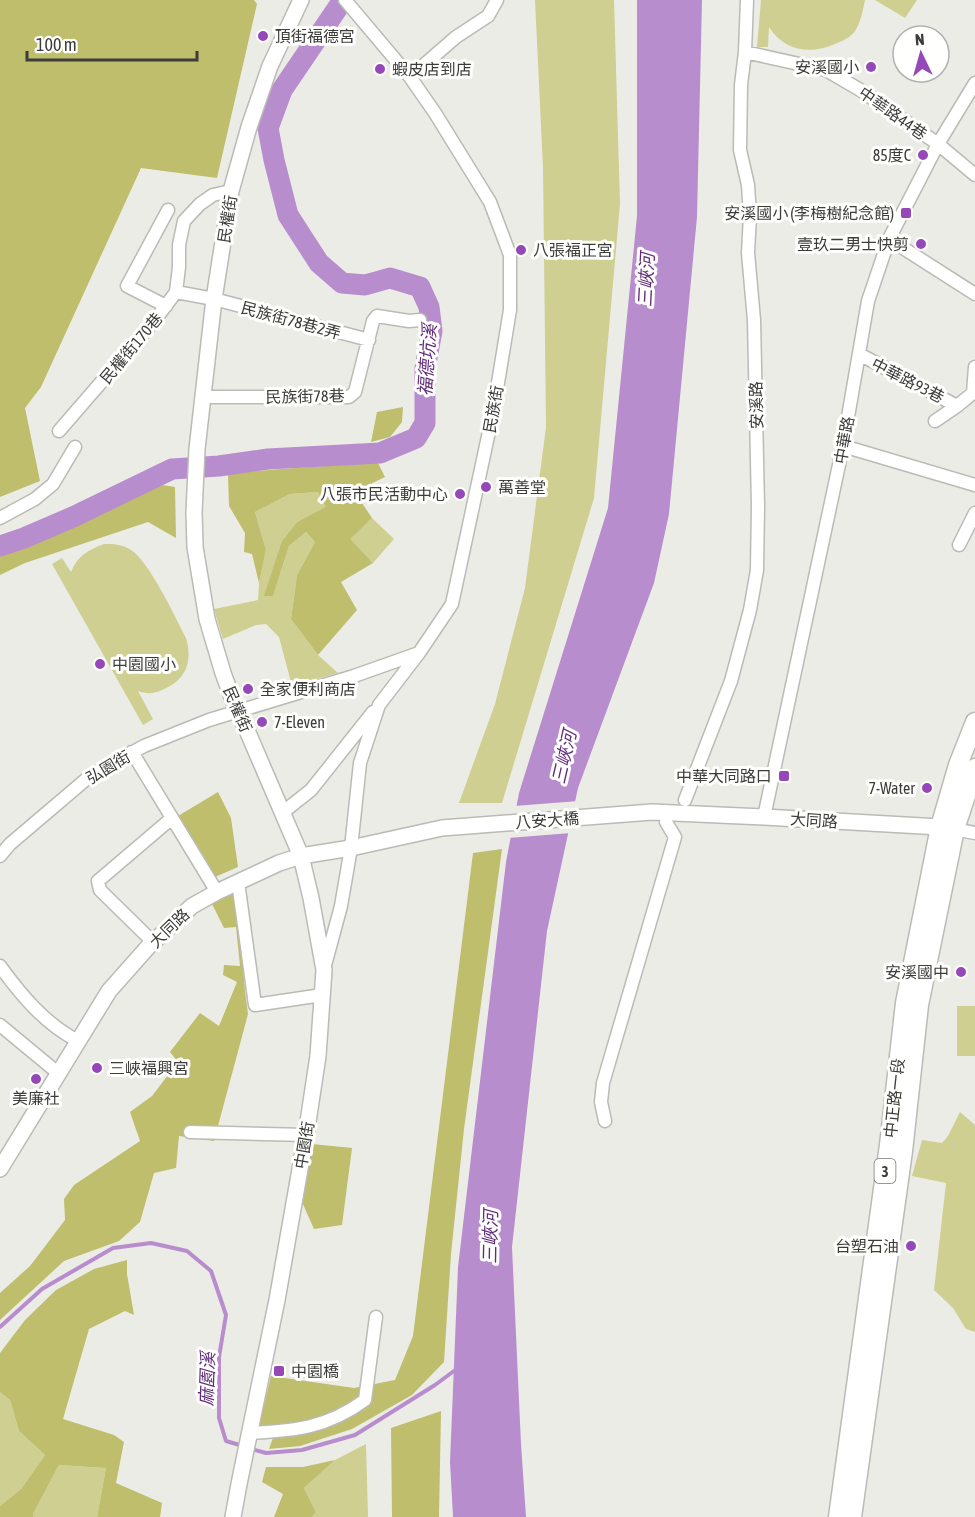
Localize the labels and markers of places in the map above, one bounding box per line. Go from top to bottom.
place label: 頂街福德宮 [275,27,355,45]
marker: 頂街福德宮 [256,29,270,43]
place label: 安溪國小 [795,58,859,76]
place label: 蝦皮店到店 [392,60,472,78]
marker: 安溪國小 [864,60,878,74]
marker: 蝦皮店到店 [373,62,387,76]
place label: 85度C [873,146,911,164]
marker: 85度C [916,148,930,162]
place label: 安溪國小 (李梅樹紀念館) [724,204,894,223]
marker: 安溪國小 (李梅樹紀念館) [899,206,913,220]
place label: 壹玖二男士快剪 [797,235,909,253]
marker: 壹玖二男士快剪 [914,237,928,251]
place label: 八張福正宮 [533,241,613,259]
marker: 八張福正宮 [514,243,528,257]
place label: 萬善堂 [498,478,546,496]
marker: 萬善堂 [479,480,493,494]
place label: 八張市民活動中心 [320,485,448,503]
marker: 八張市民活動中心 [453,487,467,501]
place label: 中園國小 [112,655,176,673]
marker: 中園國小 [93,657,107,671]
place label: 全家便利商店 [260,680,356,698]
marker: 全家便利商店 [241,682,255,696]
place label: 7-Eleven [274,713,325,731]
marker: 7-Eleven [255,715,269,729]
place label: 中華大同路口 [676,767,772,785]
marker: 中華大同路口 [777,769,791,783]
place label: 7-Water [868,779,915,797]
marker: 7-Water [920,781,934,795]
place label: 安溪國中 [885,963,949,981]
marker: 安溪國中 [954,965,968,979]
place label: 三峽福興宮 [109,1059,189,1077]
marker: 三峽福興宮 [90,1061,104,1075]
marker: 美廉社 [29,1072,43,1086]
place label: 美廉社 [12,1089,60,1107]
place label: 台塑石油 [835,1237,899,1255]
marker: 台塑石油 [904,1239,918,1253]
place label: 中園橋 [291,1362,339,1380]
marker: 中園橋 [272,1364,286,1378]

